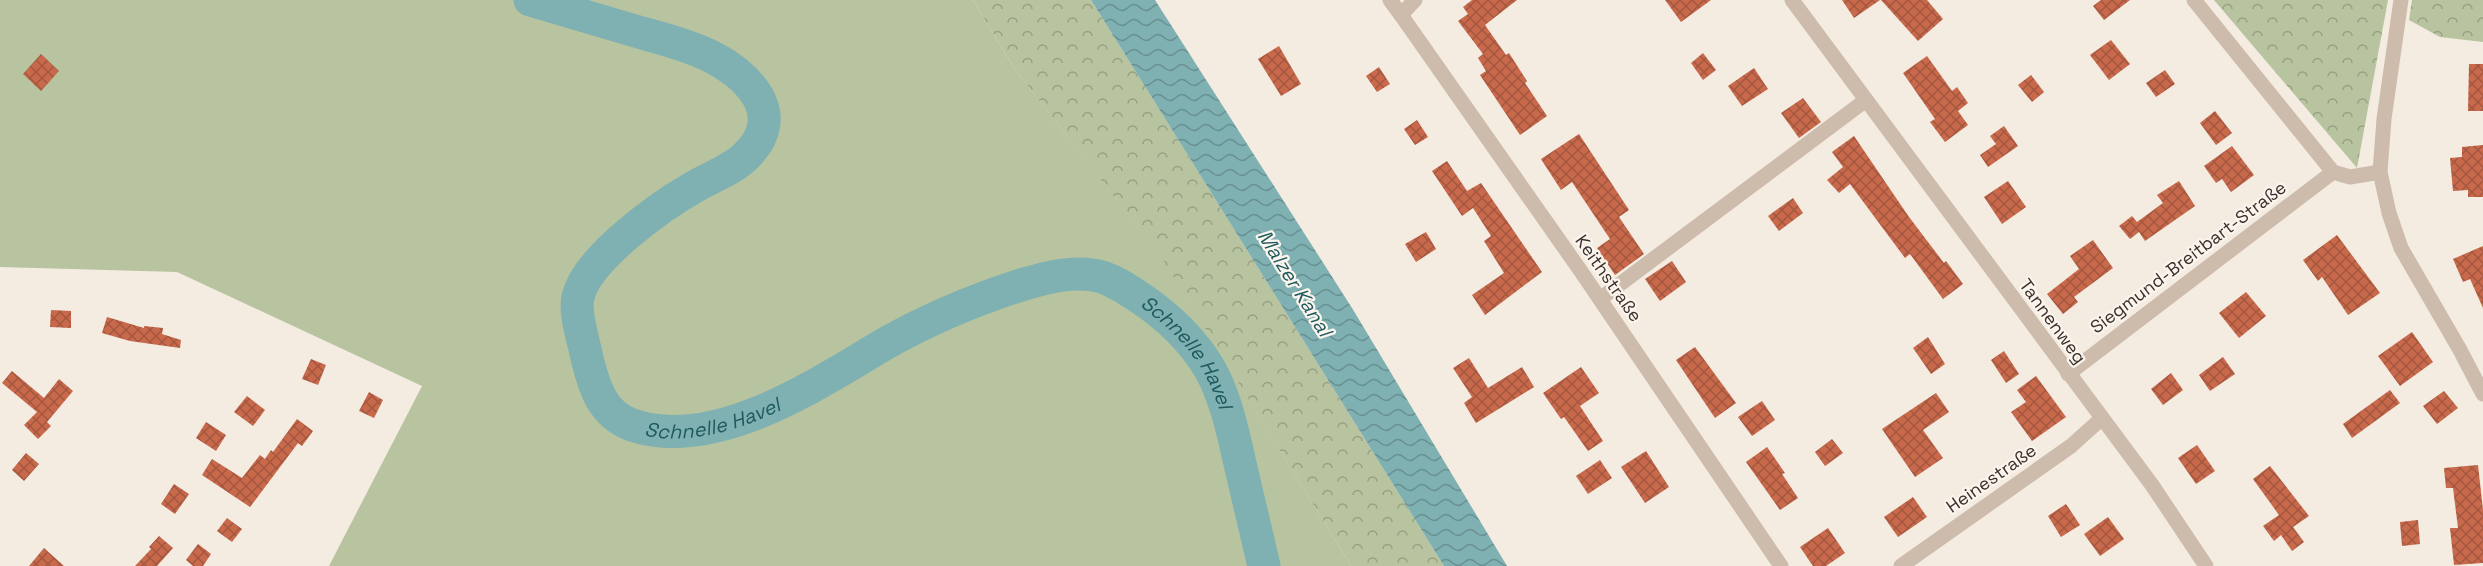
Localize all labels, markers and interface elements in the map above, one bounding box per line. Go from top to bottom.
street label: Siegmund-Breitbart-Straße [2085,176,2291,338]
water label: Malzer Kanal [1252,225,1339,343]
street label: Keithstraße [1571,230,1647,326]
street label: Tannenweg [2014,274,2092,368]
water label: Schnelle Havel [1136,289,1239,414]
water label: Schnelle Havel [643,391,786,445]
street label: Heinestraße [1941,438,2041,518]

